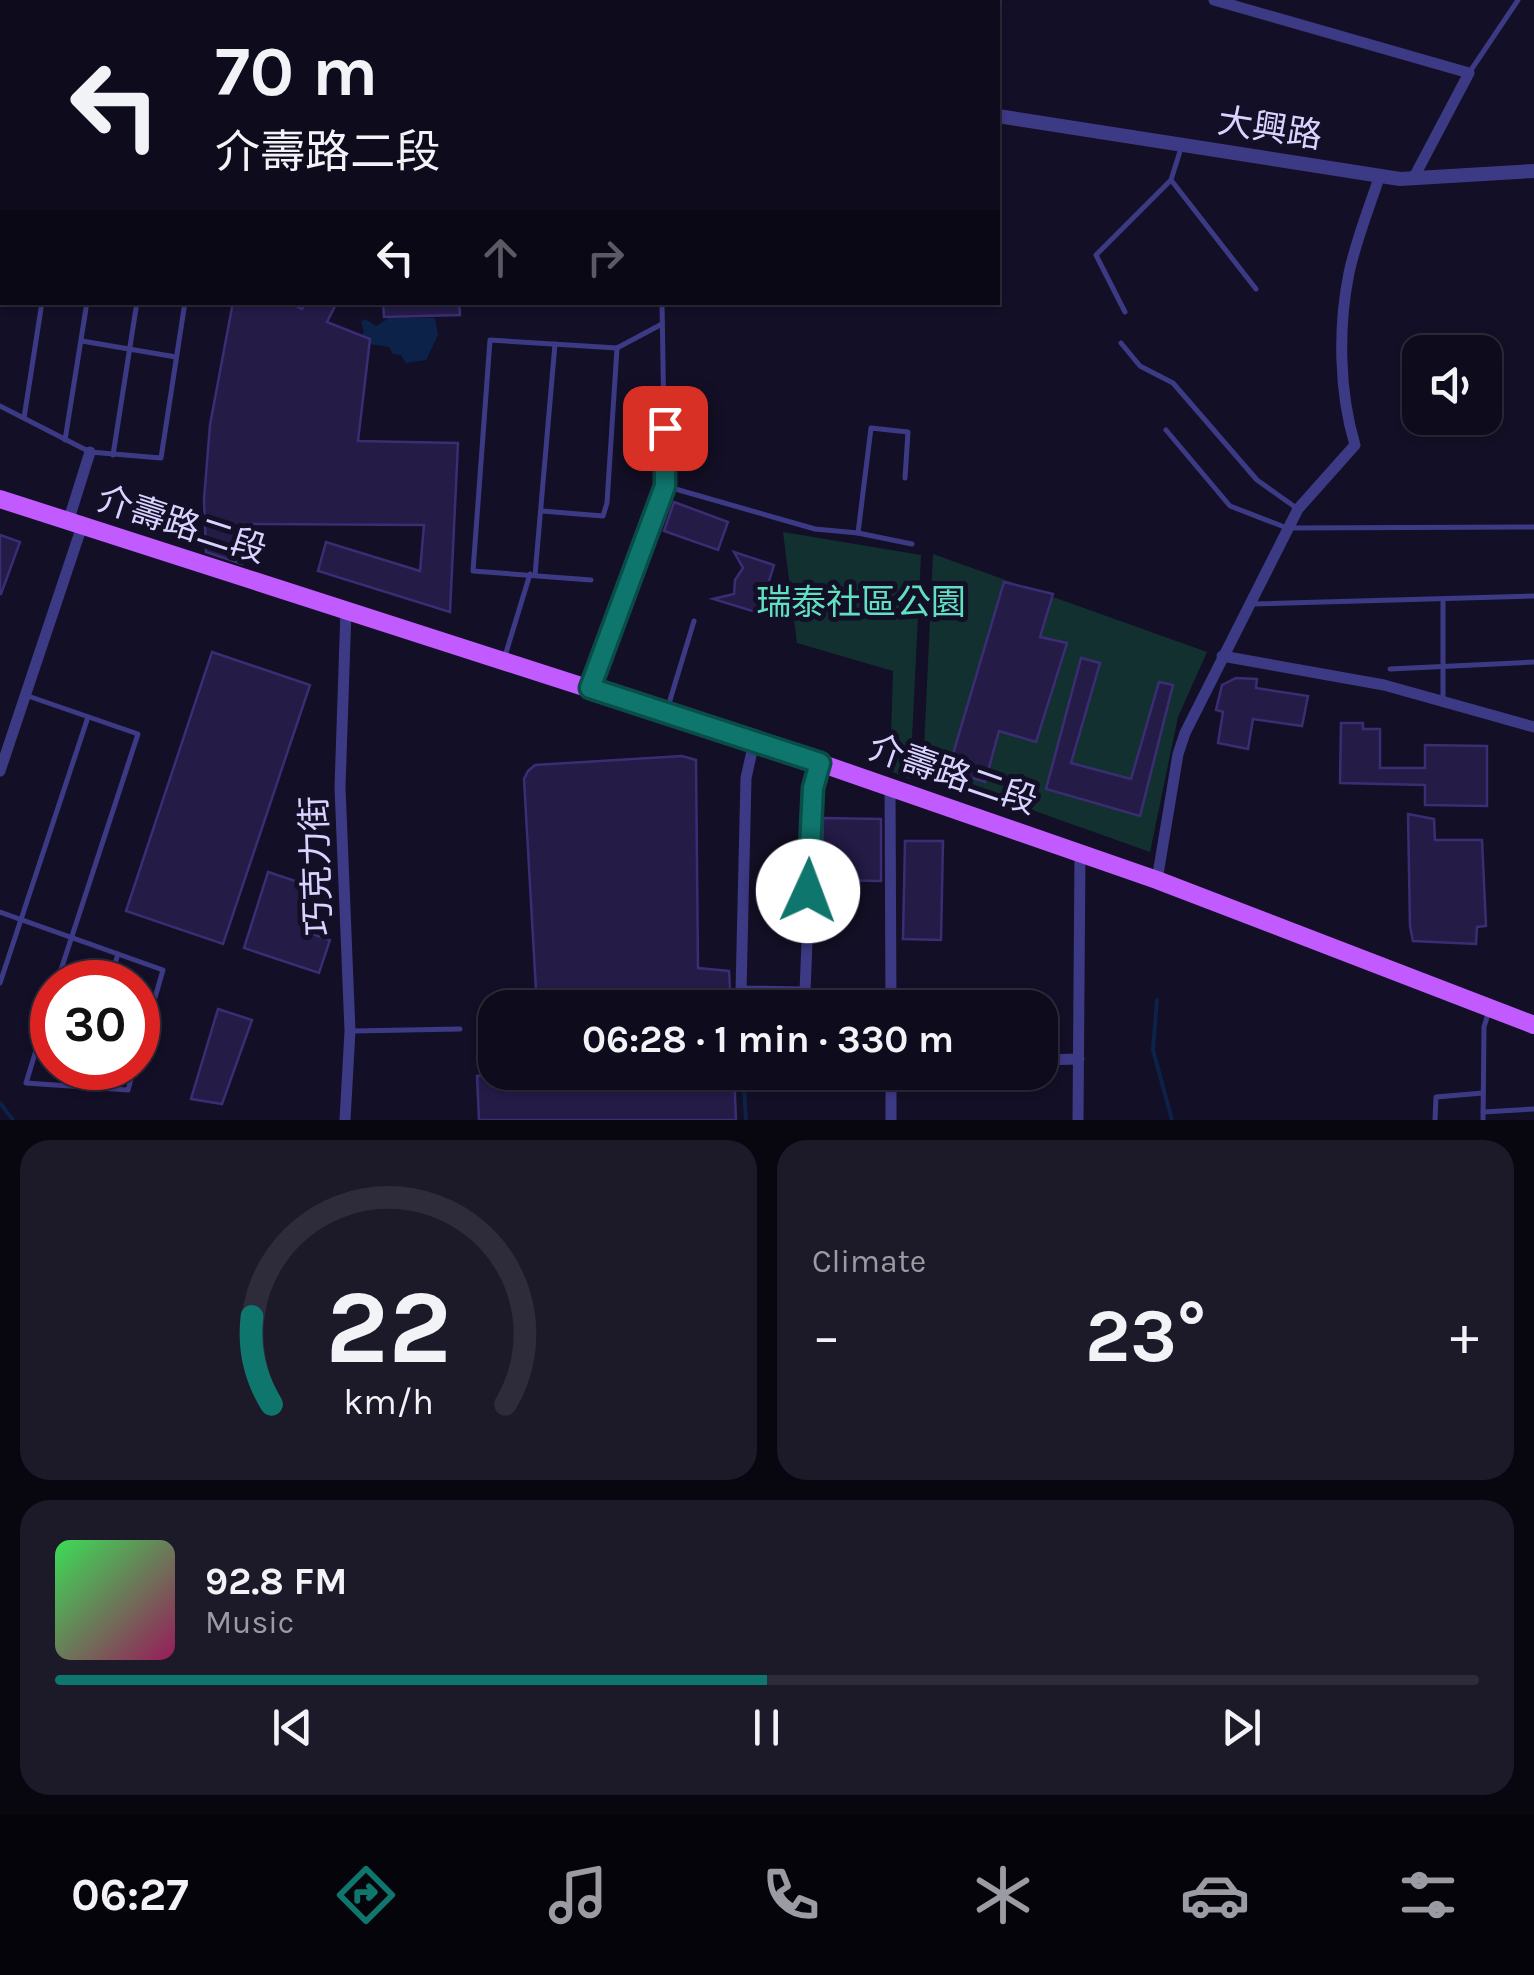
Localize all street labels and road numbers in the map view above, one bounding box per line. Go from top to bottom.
street label: 大興路 [1215,100,1325,157]
street label: 介壽路二段 [92,478,271,571]
street label: 介壽路二段 [863,727,1042,822]
street label: 巧克力街 [294,795,339,937]

